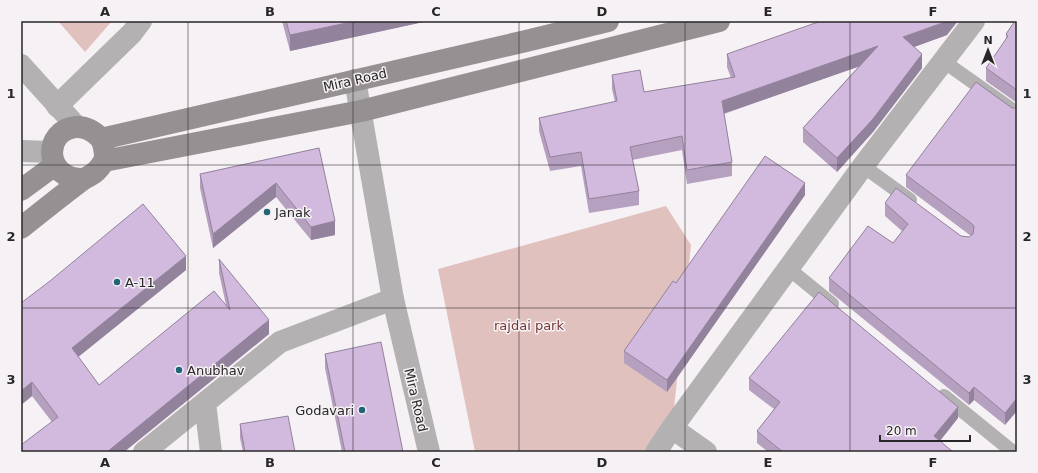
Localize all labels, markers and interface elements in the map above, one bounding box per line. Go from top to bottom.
text: A [100,4,110,19]
text: B [265,4,275,19]
text: C [431,4,441,19]
text: D [597,4,608,19]
text: E [764,4,772,19]
text: F [929,4,937,19]
north arrow [968,30,1008,70]
text: N [983,34,993,47]
street label: Mira Road [322,65,388,95]
text: 1 [6,86,16,101]
text: 1 [1022,86,1032,101]
place label: Janak [274,205,311,220]
marker: Janak [262,207,272,217]
text: 2 [6,229,16,244]
text: 2 [1022,229,1032,244]
place label: A-11 [125,275,155,290]
marker: A-11 [112,277,122,287]
park label: rajdai park [494,318,564,333]
place label: Anubhav [187,363,245,378]
marker: Anubhav [174,365,184,375]
street label: Mira Road [401,367,431,433]
text: 3 [6,372,16,387]
text: 3 [1022,372,1032,387]
place label: Godavari [295,403,354,418]
marker: Godavari [357,405,367,415]
scale bar [880,417,970,443]
text: 20 m [886,424,917,438]
text: A [100,455,110,470]
text: B [265,455,275,470]
text: C [431,455,441,470]
text: D [597,455,608,470]
text: E [764,455,772,470]
text: F [929,455,937,470]

